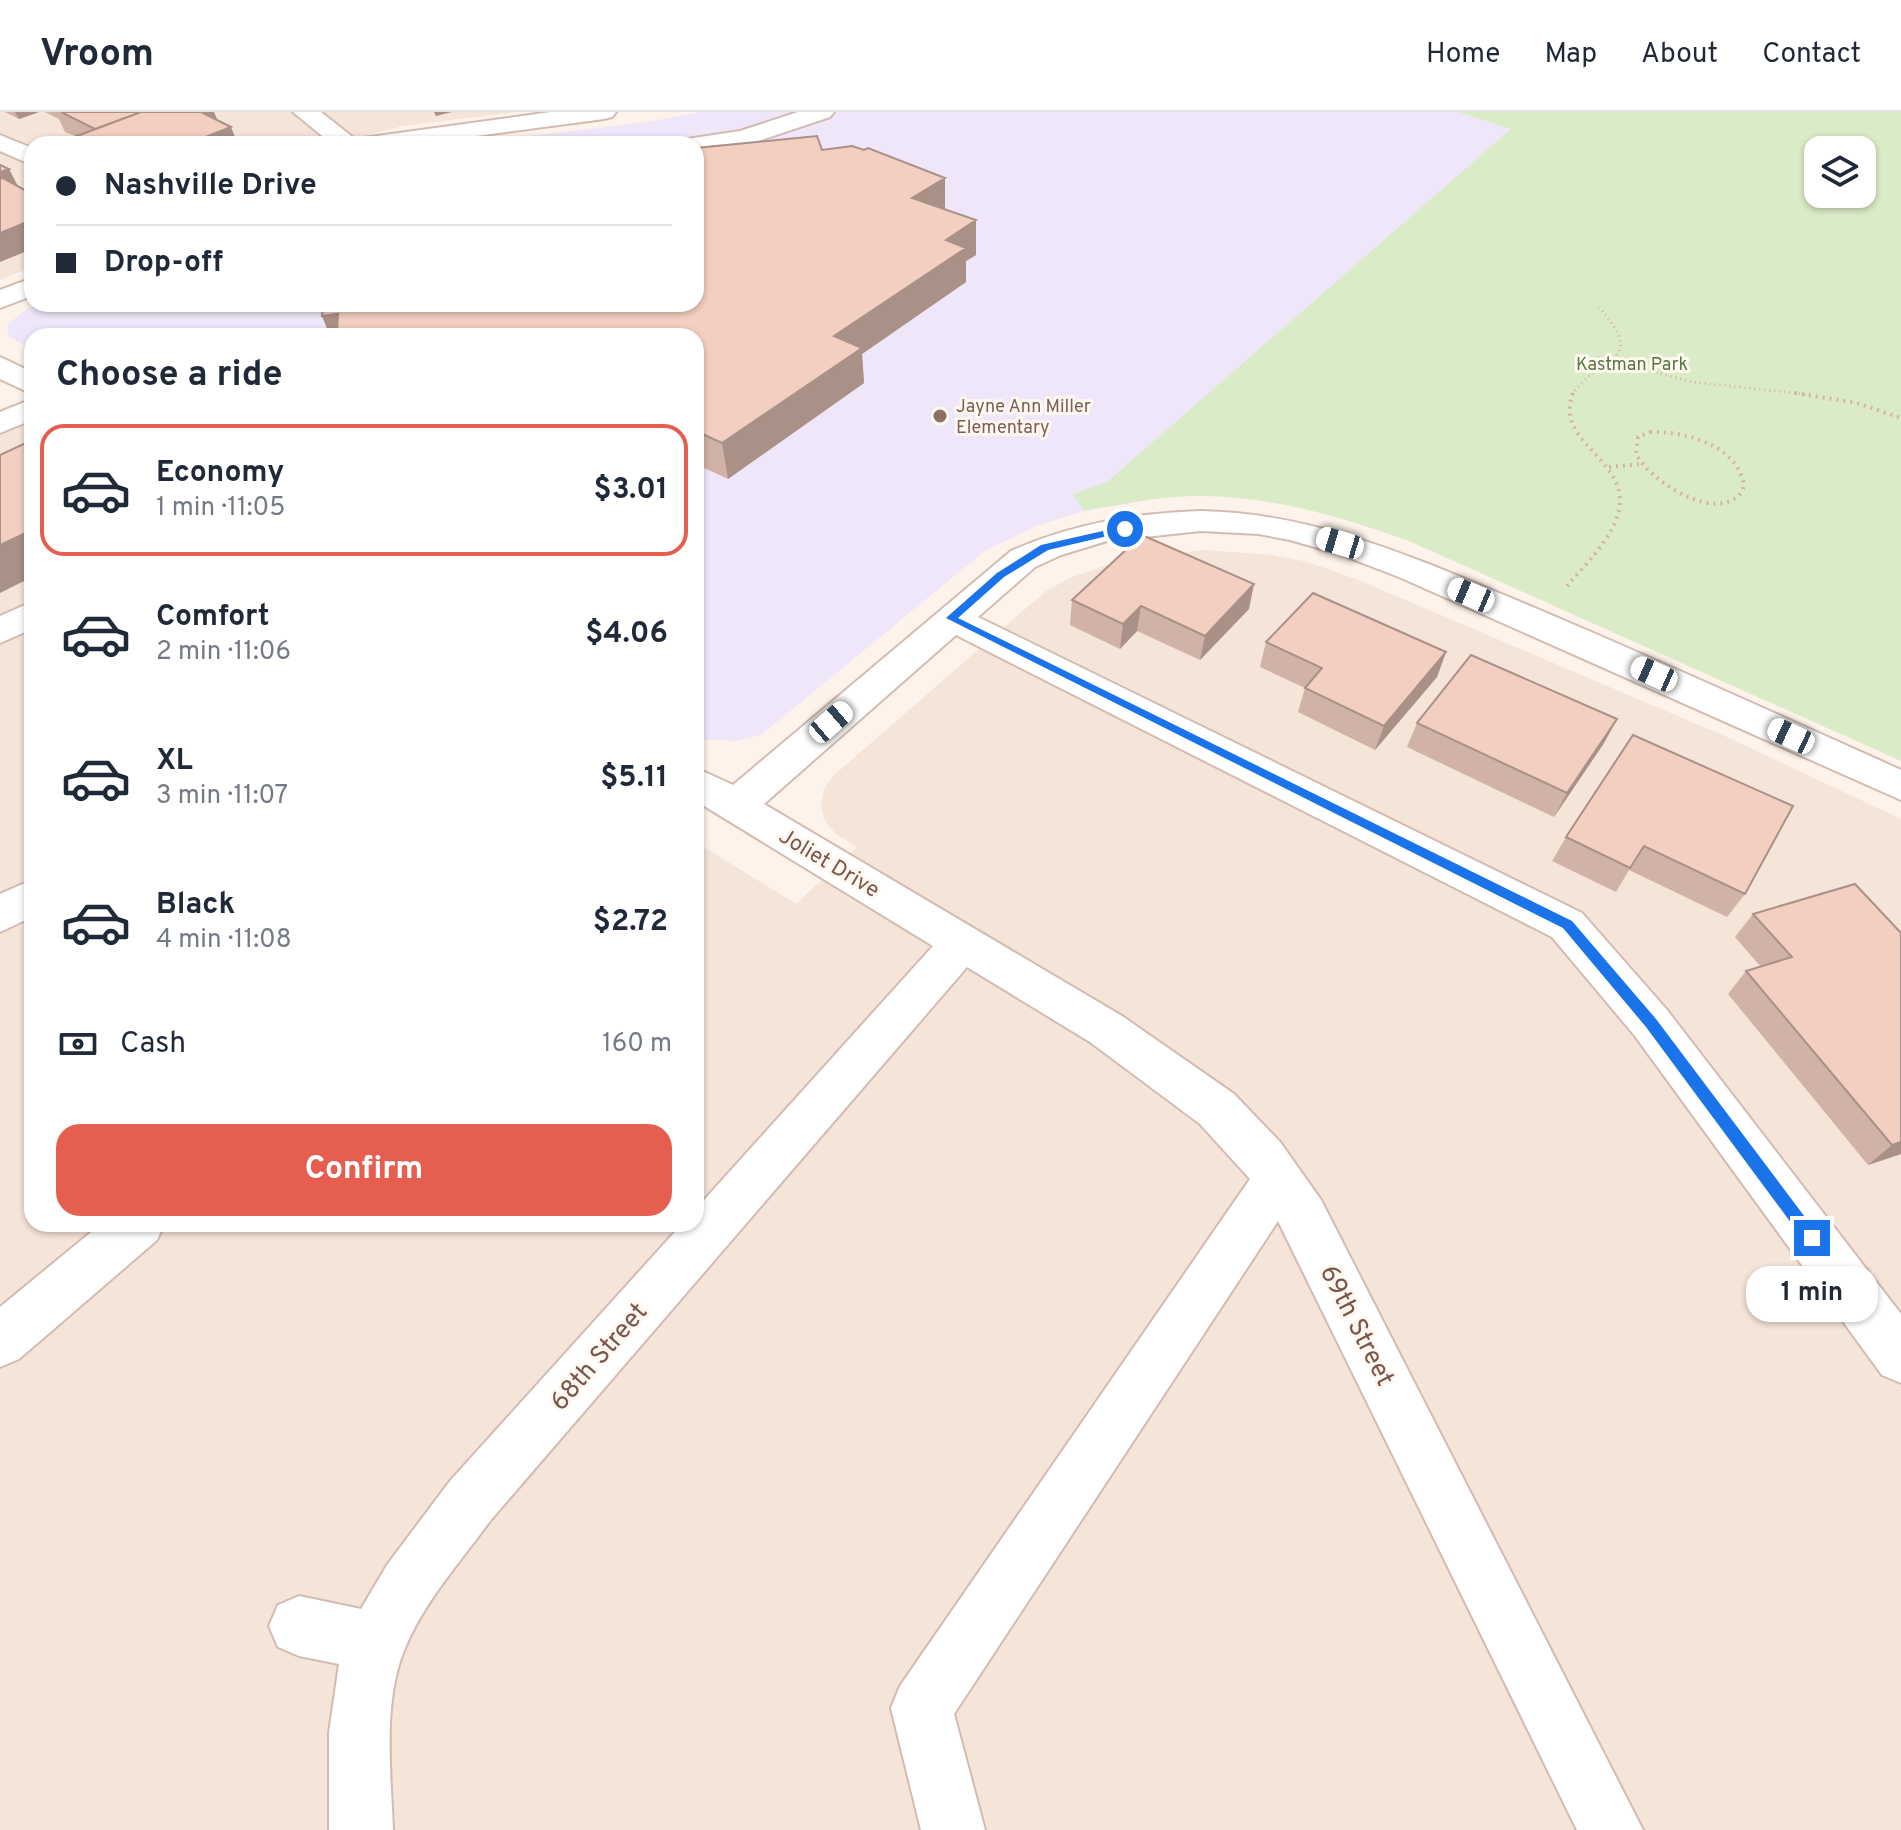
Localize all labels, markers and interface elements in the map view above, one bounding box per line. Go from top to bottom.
text: Vroom [40,31,154,80]
text: Home [1426,37,1500,73]
text: Map [1544,37,1597,73]
text: About [1641,37,1718,73]
text: Contact [1762,37,1861,73]
map controls [1804,136,1876,208]
button: layers [1804,136,1876,208]
text: Nashville Drive [104,168,317,205]
text: Drop-off [104,245,223,282]
text: Choose a ride [56,353,282,399]
park label: Kastman Park [1576,354,1688,377]
place label: Jayne Ann Miller Elementary [956,396,1091,440]
marker: Jayne Ann Miller Elementary [931,407,949,425]
icon: car [60,454,132,526]
text: Economy [156,455,284,492]
text: $3.01 [594,472,668,509]
text: 1 min · 11:05 [156,492,285,525]
route start [1107,511,1143,547]
car [1314,525,1366,561]
car [1444,575,1498,615]
icon: car [60,598,132,670]
text: Comfort [156,599,269,636]
text: $4.06 [585,616,668,653]
text: 2 min · 11:06 [156,636,291,669]
car [1627,653,1681,695]
car [805,697,857,747]
car [1764,715,1818,757]
icon: car [60,742,132,814]
text: XL [156,743,193,780]
text: $5.11 [600,760,668,797]
text: 3 min · 11:07 [156,780,288,813]
street label: Joliet Drive [773,824,884,905]
icon: car [60,886,132,958]
text: Black [156,887,235,924]
text: $2.72 [593,904,668,941]
text: 4 min · 11:08 [156,924,292,957]
icon: cash [56,1022,100,1066]
text: Cash [120,1026,186,1063]
text: 160 m [602,1028,672,1061]
button: Confirm [56,1124,672,1216]
route end [1794,1220,1830,1256]
street label: 69th Street [1311,1260,1400,1392]
callout: 1 min [1746,1266,1878,1322]
text: 1 min [1781,1277,1843,1310]
street label: 68th Street [544,1297,656,1418]

